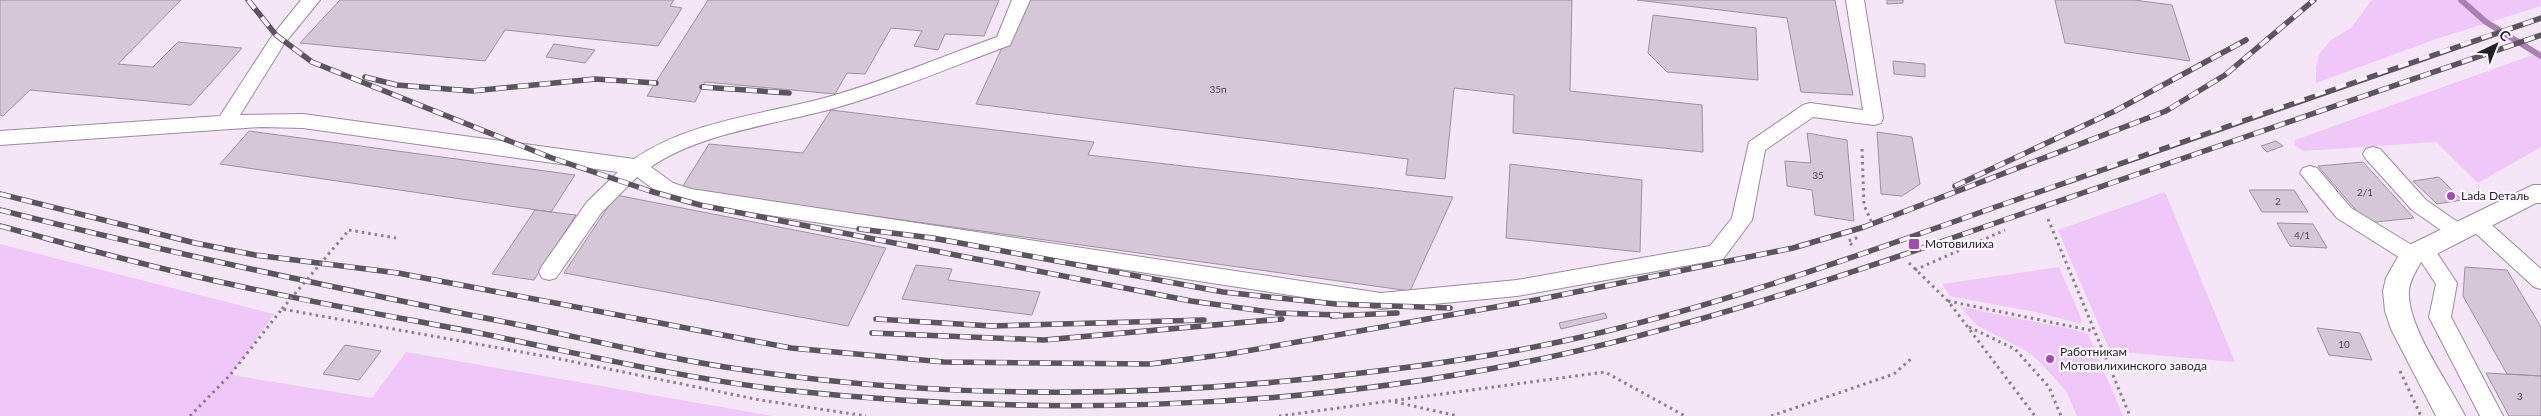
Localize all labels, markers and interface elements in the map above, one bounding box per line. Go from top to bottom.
north arrow [2471,20,2521,70]
text: С [2496,26,2515,45]
house number: 35п [1209,83,1227,95]
house number: 35 [1812,169,1824,181]
house number: 2/1 [2357,186,2373,198]
place label: Lada Dеталь [2461,188,2529,203]
marker: Lada Dеталь [2445,190,2457,202]
house number: 2 [2275,195,2281,207]
house number: 4/1 [2294,229,2310,241]
place label: Мотовилиха [1925,236,1994,251]
marker: Мотовилиха [1907,237,1921,251]
house number: 10 [2338,338,2350,350]
place label: Работникам Мотовилихинского завода [2060,344,2207,373]
marker: Работникам Мотовилихинского завода [2044,353,2056,365]
house number: 3 [2517,390,2523,402]

